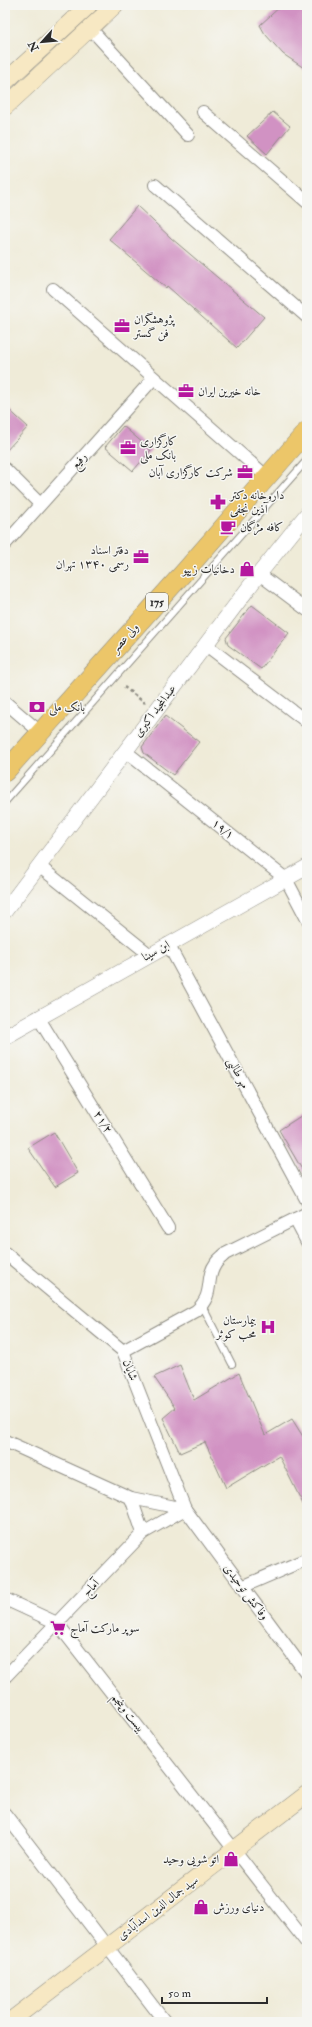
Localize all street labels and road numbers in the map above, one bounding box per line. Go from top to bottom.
street label: رفیع [68,449,93,474]
road number: 175 [146,593,168,611]
street label: ولی عصر [107,620,142,657]
street label: عبدالمجید اکبری [130,682,180,740]
street label: ۱۹/۱ [209,816,237,842]
street label: ابن سینا [139,937,173,965]
street label: مهر طالبی [222,1055,253,1093]
street label: ۲۱/۲ [90,1108,116,1136]
street label: شایان [119,1357,141,1383]
street label: وفاکش توحیدی [219,1561,272,1624]
street label: آماج [79,1575,106,1602]
street label: بیست وپنجم [106,1690,148,1738]
street label: سید جمال الدین اسدآبادی [114,1872,202,1943]

